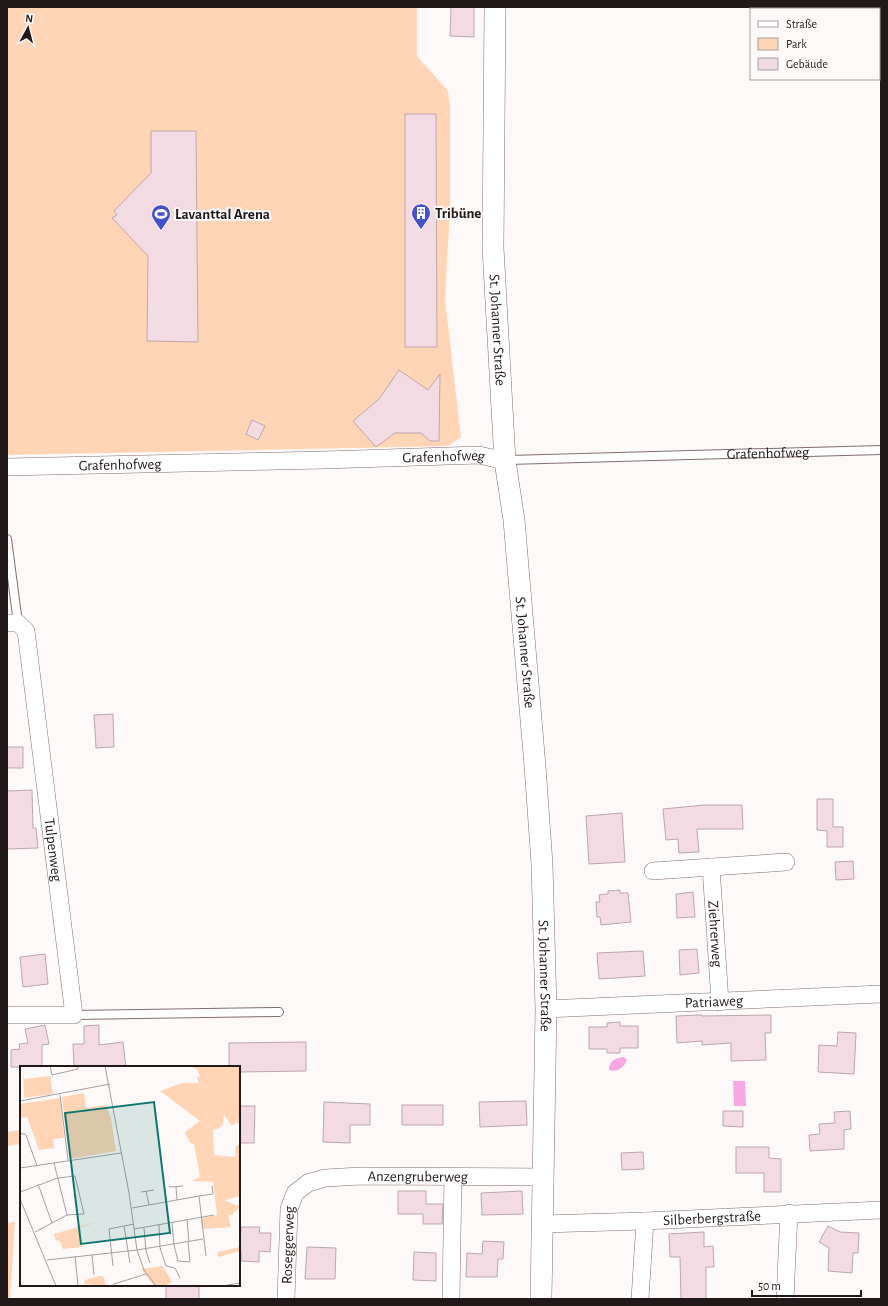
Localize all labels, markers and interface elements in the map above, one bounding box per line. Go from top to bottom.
north arrow [8,8,48,48]
legend [750,8,880,80]
text: N [25,13,34,24]
text: Straße [786,18,817,30]
text: Park [786,38,807,50]
text: Gebäude [786,58,828,70]
building icon: Tribüne [410,202,432,230]
sports icon: Lavanttal Arena [150,203,172,231]
place label: Tribüne [435,206,481,221]
place label: Lavanttal Arena [175,207,270,222]
street label: St. Johanner Straße [486,274,508,386]
street label: Grafenhofweg [726,445,810,462]
street label: Grafenhofweg [402,448,487,465]
street label: Grafenhofweg [78,457,162,473]
street label: St. Johanner Straße [513,596,537,709]
street label: Tulpenweg [41,818,64,883]
street label: Ziehrerweg [705,900,725,968]
street label: St. Johanner Straße [536,920,553,1032]
street label: Patriaweg [684,993,744,1011]
inset map [20,1066,240,1286]
street label: Anzengruberweg [367,1169,469,1185]
street label: Roseggerweg [280,1205,297,1284]
street label: Silberbergstraße [663,1209,761,1228]
scale bar [752,1272,861,1298]
text: 50 m [758,1280,781,1292]

